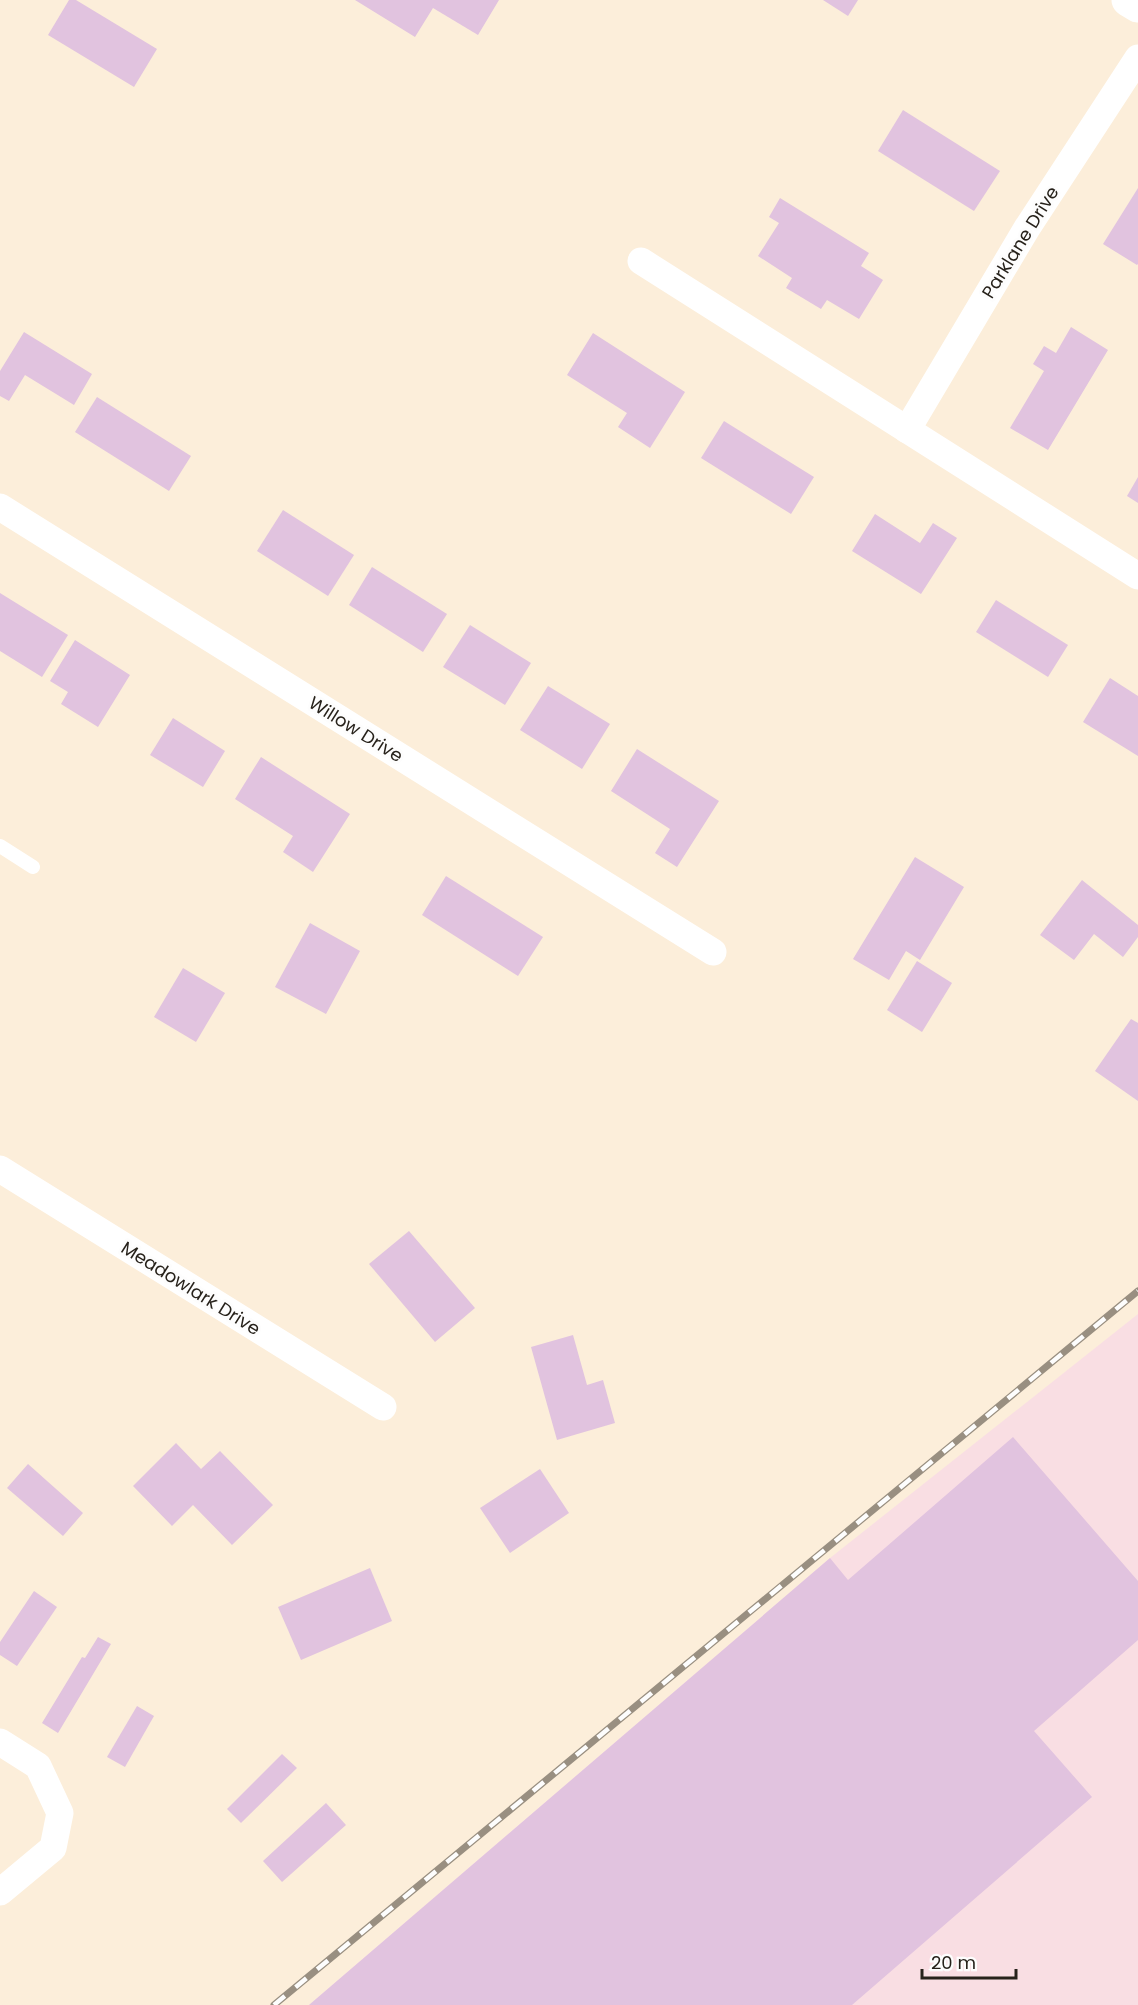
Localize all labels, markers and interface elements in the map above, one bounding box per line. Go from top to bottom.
street label: Parklane Drive [976,181,1064,303]
street label: Willow Drive [304,690,408,768]
street label: Meadowlark Drive [117,1235,265,1341]
scale bar [922,1942,1016,1980]
text: 20 m [931,1950,976,1975]

